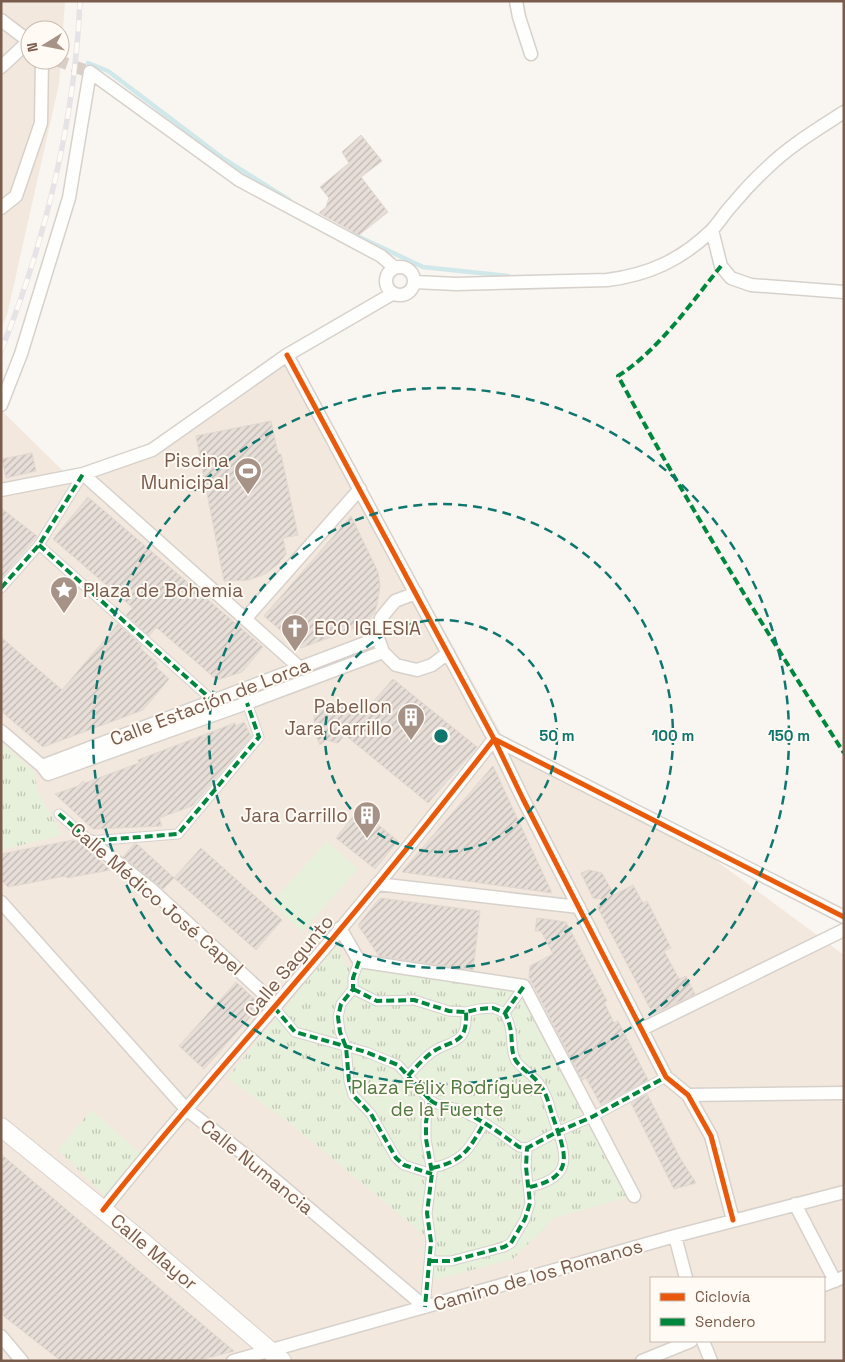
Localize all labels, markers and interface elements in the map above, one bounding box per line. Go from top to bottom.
north arrow [20,20,70,70]
text: N [23,41,42,53]
place label: Piscina Municipal [141,448,229,495]
sports icon: Piscina Municipal [233,456,263,495]
place icon: Plaza de Bohemia [49,575,79,614]
place label: Plaza de Bohemia [83,578,243,603]
church icon: ECO IGLESIA [280,613,310,652]
place label: ECO IGLESIA [314,616,421,641]
street label: Calle Estación de Lorca [106,652,314,752]
place label: Pabellon Jara Carrillo [284,694,392,741]
building icon: Pabellon Jara Carrillo [396,702,426,741]
text: 50 m [539,726,575,745]
text: 100 m [652,726,694,745]
text: 150 m [768,726,810,745]
centre of rings [432,727,450,745]
building icon: Jara Carrillo [352,800,382,839]
place label: Jara Carrillo [240,803,348,828]
street label: Calle Médico José Capel [65,817,249,981]
street label: Calle Sagunto [239,910,339,1022]
park label: Plaza Félix Rodríguez de la Fuente [351,1075,543,1122]
street label: Calle Numancia [195,1114,319,1220]
street label: Calle Mayor [105,1208,203,1296]
street label: Camino de los Romanos [431,1233,645,1317]
legend [650,1277,825,1342]
text: Ciclovía [695,1287,751,1306]
text: Sendero [695,1312,755,1331]

